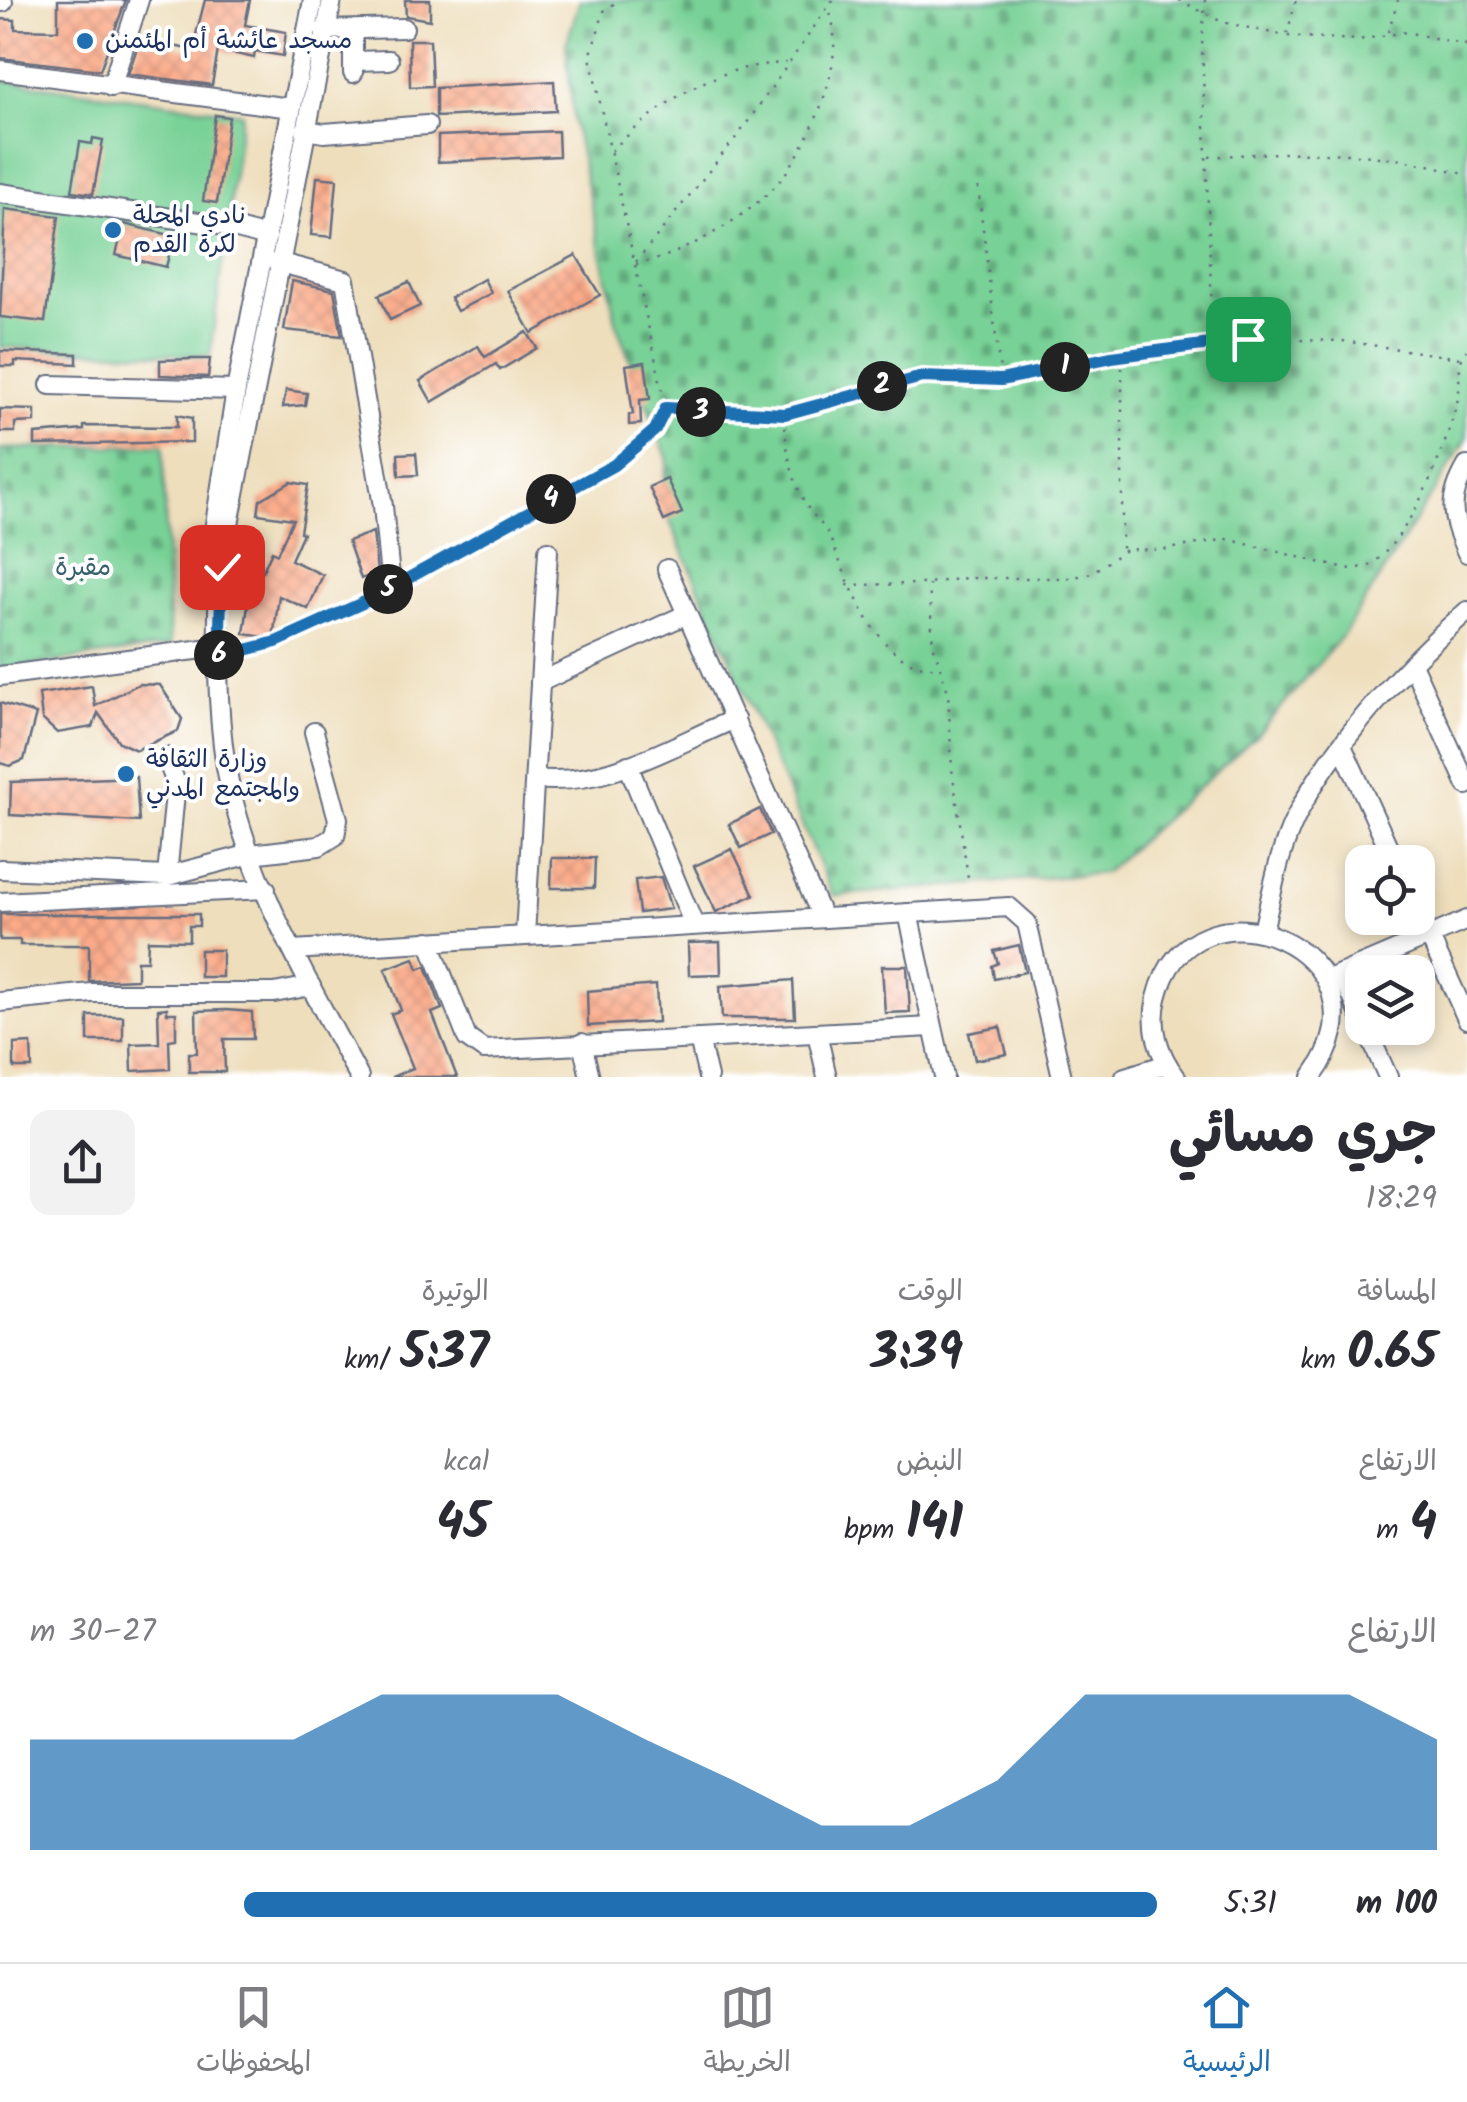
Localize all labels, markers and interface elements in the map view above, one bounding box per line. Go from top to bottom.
place label: مسجد عائشة أم المئمنن [105,21,352,61]
marker: مسجد عائشة أم المئمنن [74,30,96,52]
place label: نادي المحلة لكرة القدم [133,196,245,265]
marker: نادي المحلة لكرة القدم [102,219,124,241]
pin [1206,297,1291,382]
icon: arrive [1221,312,1276,367]
pin: 1 [1040,342,1090,392]
text: 1 [1061,344,1069,389]
pin: 2 [857,361,907,411]
text: 2 [874,363,890,408]
pin: 3 [676,387,726,437]
text: 3 [693,389,709,434]
pin: 4 [526,474,576,524]
text: 4 [543,476,559,521]
pin [180,525,265,610]
icon: check [195,540,250,595]
park label: مقبرة [55,548,111,588]
pin: 5 [363,564,413,614]
text: 5 [381,566,395,611]
pin: 6 [194,630,244,680]
text: 6 [211,632,227,677]
place label: وزارة الثقافة والمجتمع المدني [146,740,300,809]
marker: وزارة الثقافة والمجتمع المدني [115,763,137,785]
map controls [1345,845,1435,1045]
button: locate [1345,845,1435,935]
button: layers [1345,955,1435,1045]
text: جري مسائي [1169,1093,1437,1180]
button: share [30,1110,135,1215]
text: 18:29 [1366,1174,1437,1225]
text: الوتيرة [421,1270,489,1315]
text: الوقت [898,1270,963,1315]
text: المسافة [1357,1270,1437,1315]
text: 5:37 [400,1315,489,1395]
text: 3:39 [871,1315,963,1395]
text: 0.65 [1347,1315,1437,1395]
text: /km [344,1338,400,1383]
text: km [1300,1338,1347,1383]
text: kcal [443,1440,489,1485]
text: النبض [896,1440,963,1485]
text: الارتفاع [1358,1440,1437,1485]
text: 45 [436,1485,489,1565]
text: 141 [906,1485,963,1565]
text: 4 [1410,1485,1437,1565]
text: bpm [844,1508,906,1553]
text: m [1376,1508,1410,1553]
text: 27–30 m [30,1607,156,1658]
text: الارتفاع [1347,1608,1437,1659]
text: 5:31 [1224,1879,1277,1930]
text: 100 m [1356,1879,1437,1930]
tab: المحفوظات [196,1980,311,2086]
tab: الخريطة [704,1980,791,2086]
tab: الرئيسية [1183,1980,1271,2086]

